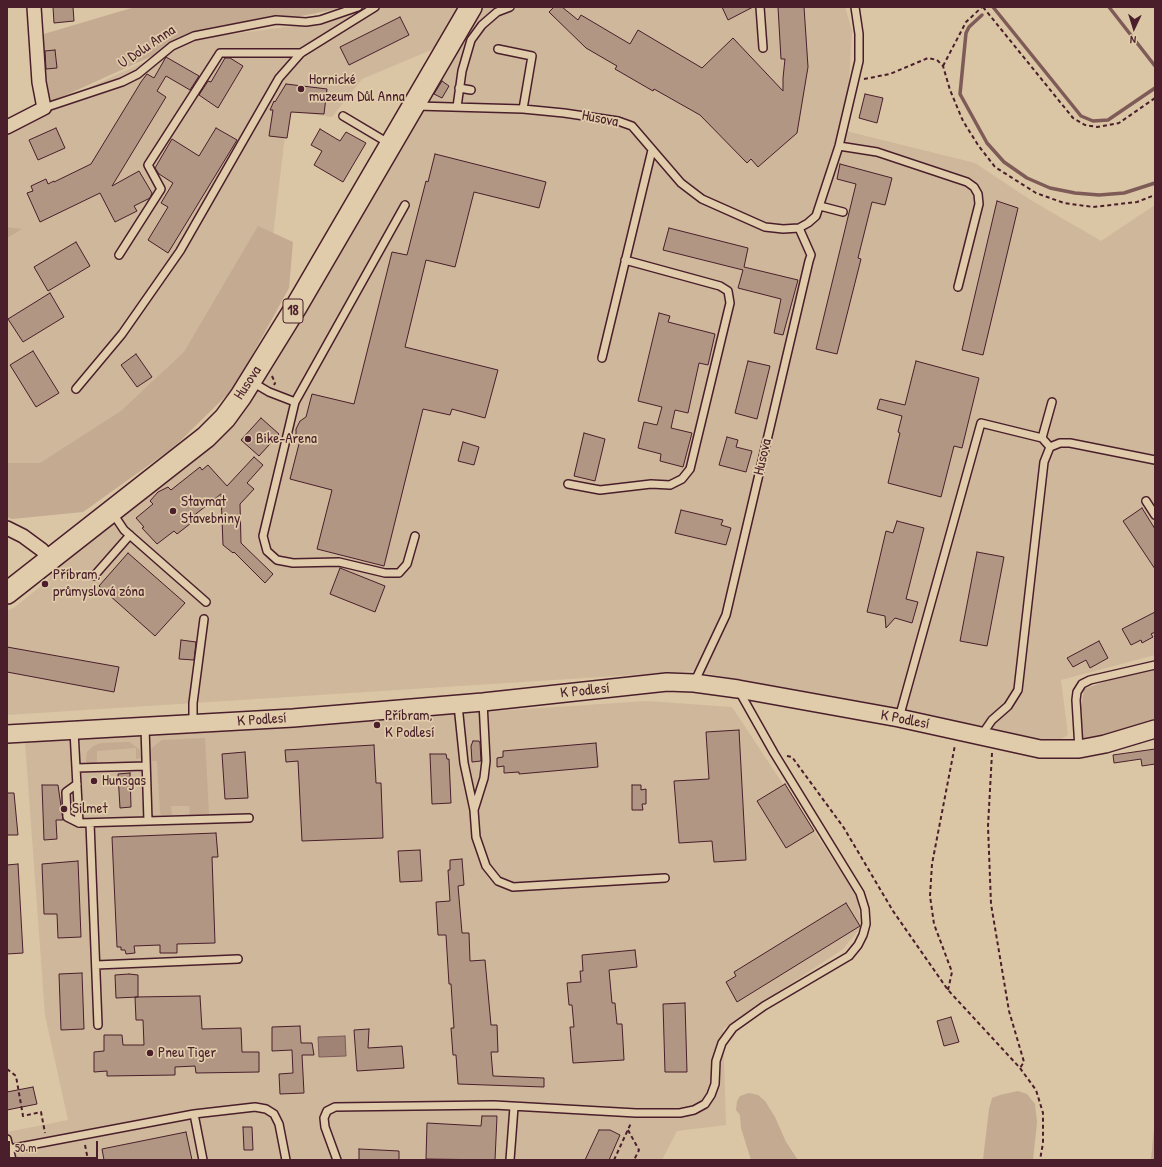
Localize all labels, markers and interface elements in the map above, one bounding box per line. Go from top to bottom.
north arrow [1114,8,1154,48]
street label: U Dolu Anna [115,21,179,73]
text: N [1130,33,1137,47]
place label: Hornické muzeum Důl Anna [309,71,405,106]
marker: Hornické muzeum Důl Anna [296,84,306,94]
street label: Husova [580,107,620,131]
road number: 18 [283,299,303,323]
street label: Husova [230,363,266,403]
place label: Bike-Arena [256,430,317,448]
marker: Bike-Arena [243,434,253,444]
street label: Husova [750,437,776,477]
place label: Stavmat Stavebniny [181,493,240,528]
marker: Stavmat Stavebniny [168,506,178,516]
place label: Příbram, průmyslová zóna [53,566,144,601]
marker: Příbram, průmyslová zóna [40,579,50,589]
street label: K Podlesí [559,679,611,703]
street label: K Podlesí [879,706,931,734]
place label: Příbram, K Podlesí [385,707,434,742]
street label: K Podlesí [237,709,287,731]
marker: Příbram, K Podlesí [372,720,382,730]
place label: Hunsgas [102,772,146,790]
marker: Hunsgas [89,776,99,786]
place label: Silmet [72,800,108,818]
marker: Silmet [59,804,69,814]
place label: Pneu Tiger [158,1044,216,1062]
marker: Pneu Tiger [145,1048,155,1058]
scale bar [10,1133,100,1159]
text: 50 m [15,1139,36,1156]

